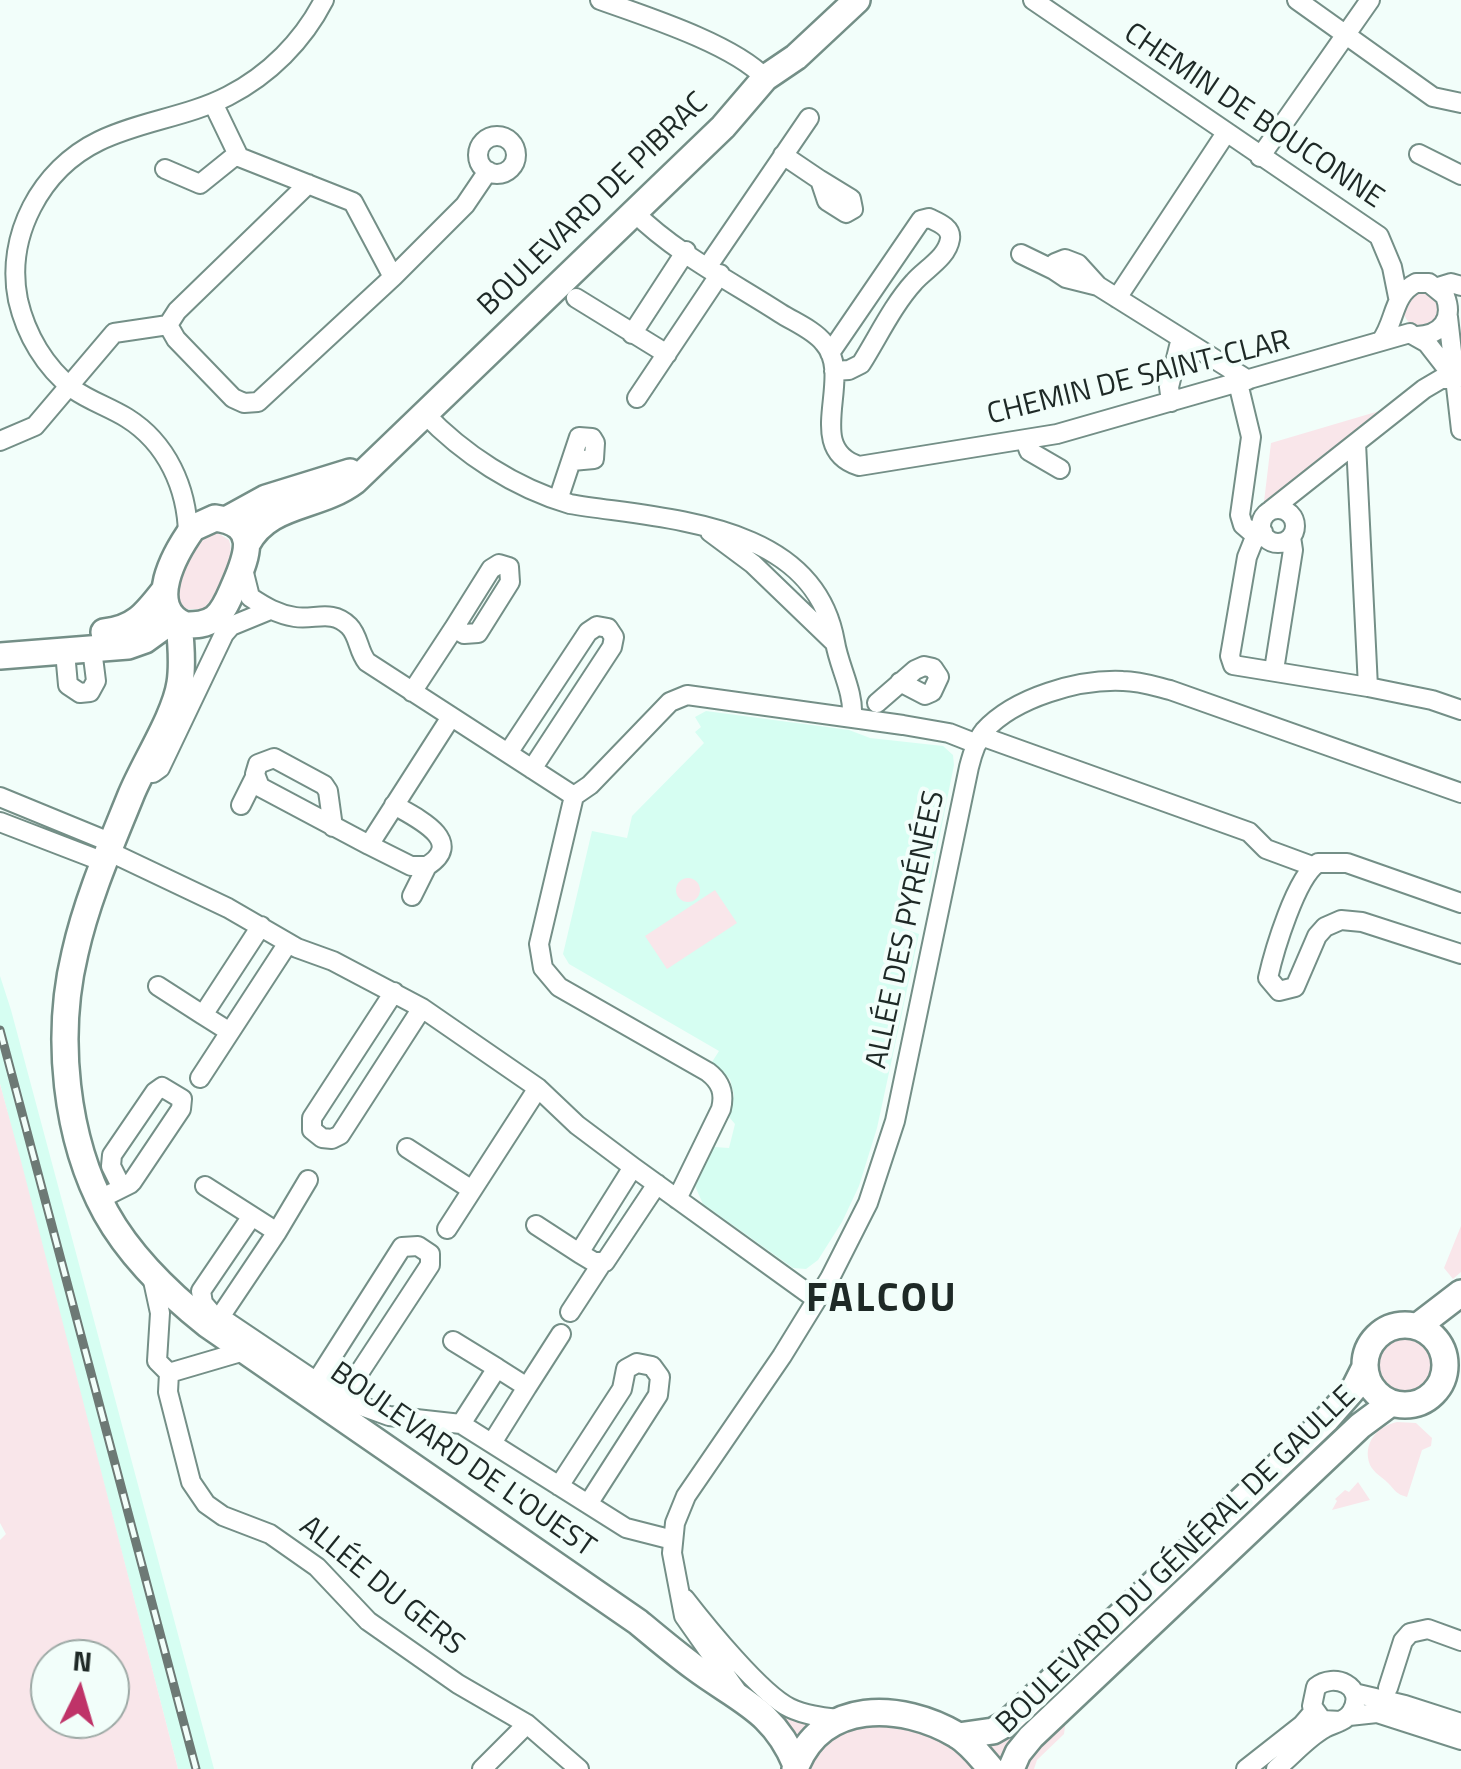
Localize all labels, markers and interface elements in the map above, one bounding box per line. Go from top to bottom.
street label: CHEMIN DE BOUCONNE [1116,17,1390,217]
street label: BOULEVARD DE PIBRAC [472,86,716,324]
street label: CHEMIN DE SAINT-CLAR [984,324,1294,434]
street label: ALLÉE DES PYRÉNÉES [860,788,954,1072]
district label: FALCOU [806,1277,958,1325]
street label: BOULEVARD DE L'OUEST [322,1356,602,1566]
street label: BOULEVARD DU GÉNÉRAL DE GAULLE [990,1380,1364,1742]
street label: ALLÉE DU GERS [291,1510,471,1664]
text: N [71,1638,94,1683]
north arrow [30,1639,130,1739]

